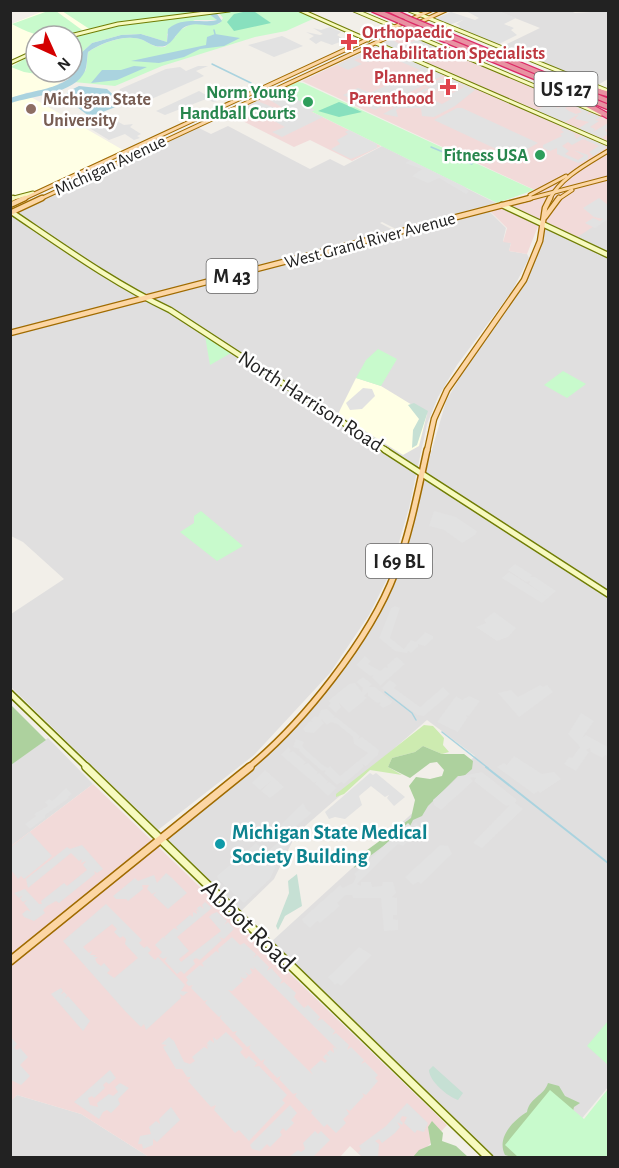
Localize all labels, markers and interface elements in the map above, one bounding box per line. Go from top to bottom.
north arrow [24,24,84,84]
place label: Orthopaedic Rehabilitation Specialists [362,24,545,63]
marker: Orthopaedic Rehabilitation Specialists [340,33,358,51]
text: N [54,54,73,73]
place label: Planned Parenthood [349,69,435,108]
road number: US 127 [534,72,598,106]
marker: Planned Parenthood [439,78,457,96]
place label: Norm Young Handball Courts [179,84,297,123]
place label: Michigan State University [43,91,151,130]
marker: Norm Young Handball Courts [301,95,315,109]
marker: Michigan State University [24,102,38,116]
street label: Michigan Avenue [52,132,169,200]
place label: Fitness USA [443,147,528,165]
marker: Fitness USA [533,148,547,162]
street label: West Grand River Avenue [283,209,458,272]
road number: M 43 [206,259,258,293]
street label: North Harrison Road [235,347,387,456]
road number: I 69 BL [366,544,432,578]
place label: Michigan State Medical Society Building [232,822,427,867]
marker: Michigan State Medical Society Building [213,837,227,851]
street label: Abbot Road [197,875,300,976]

